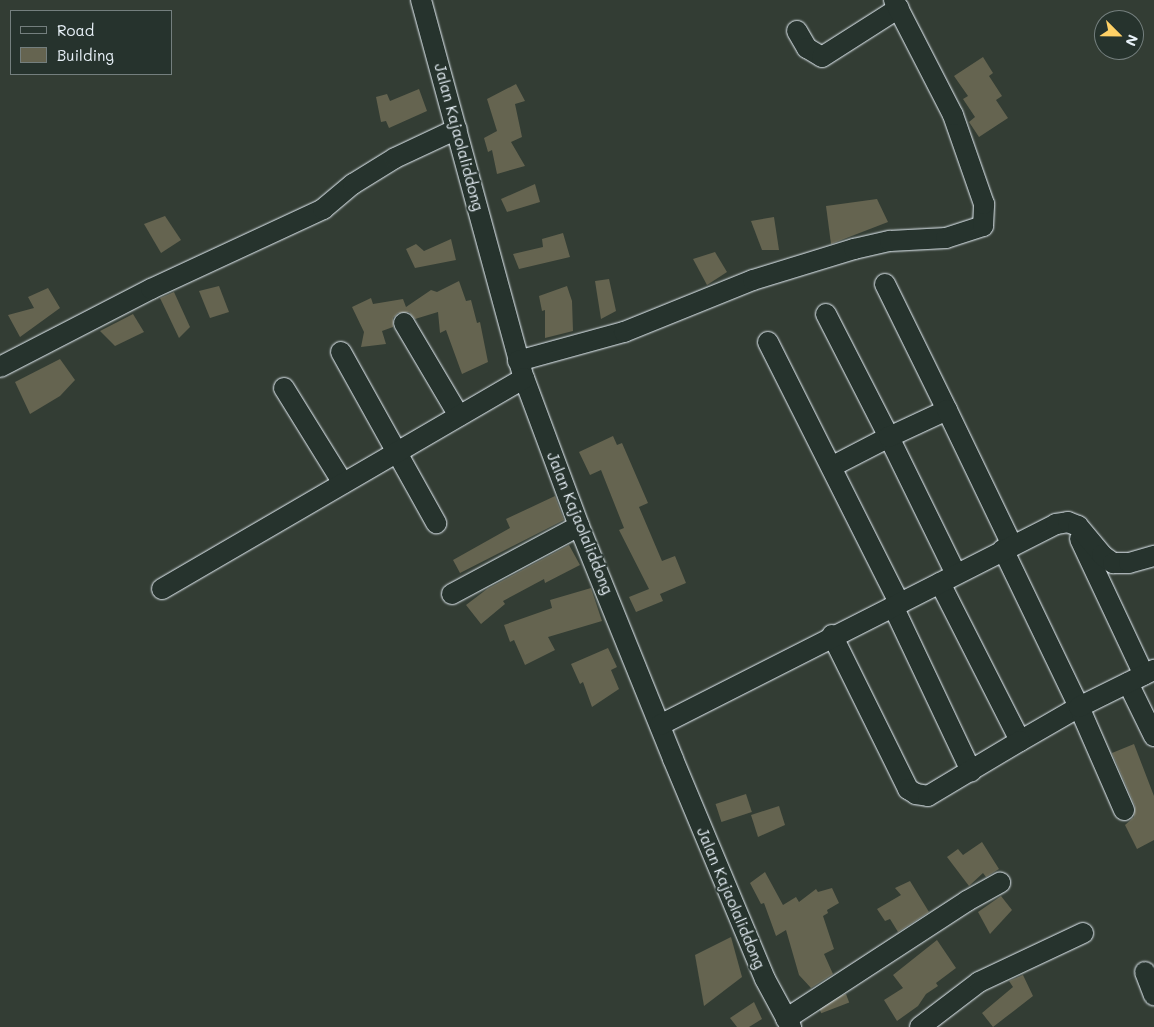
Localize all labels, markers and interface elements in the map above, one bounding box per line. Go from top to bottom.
legend [10,10,172,75]
north arrow [1094,10,1144,60]
text: Road [57,20,94,40]
text: N [1122,32,1143,49]
text: Building [57,45,114,65]
street label: Jalan Kajaolaliddong [431,61,487,213]
street label: Jalan Kajaolaliddong [543,449,617,597]
street label: Jalan Kajaolaliddong [693,825,769,971]

